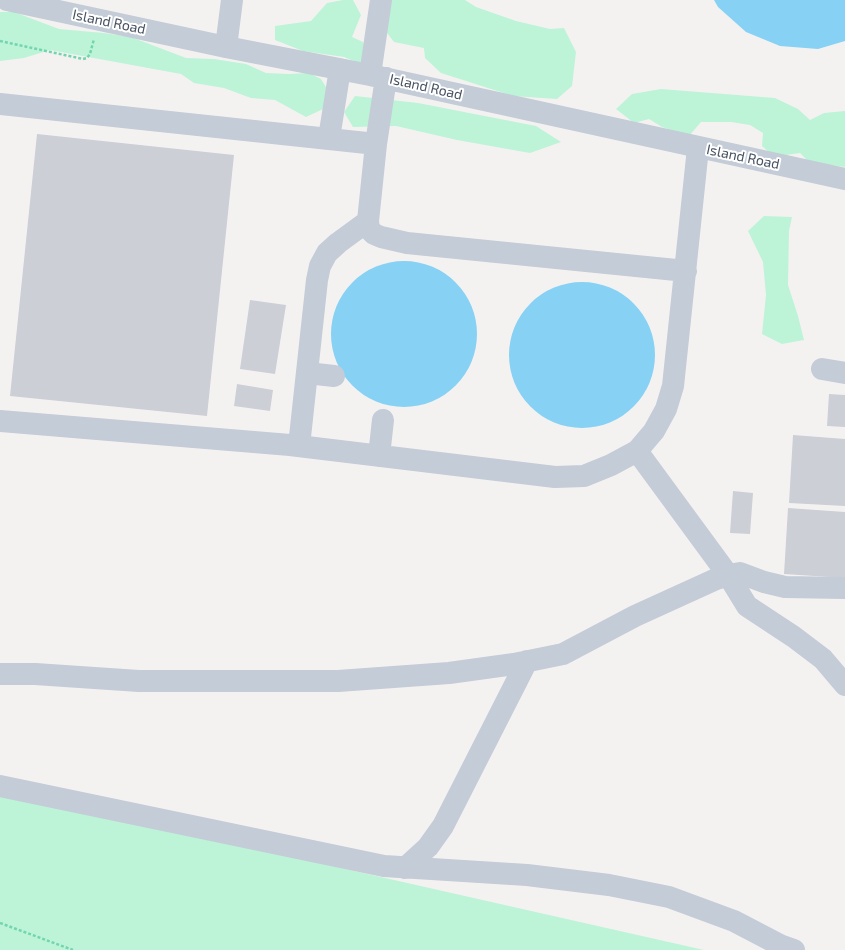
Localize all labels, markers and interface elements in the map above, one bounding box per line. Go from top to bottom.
street label: Island Road [71,6,147,38]
street label: Island Road [388,70,464,104]
street label: Island Road [705,141,781,173]

